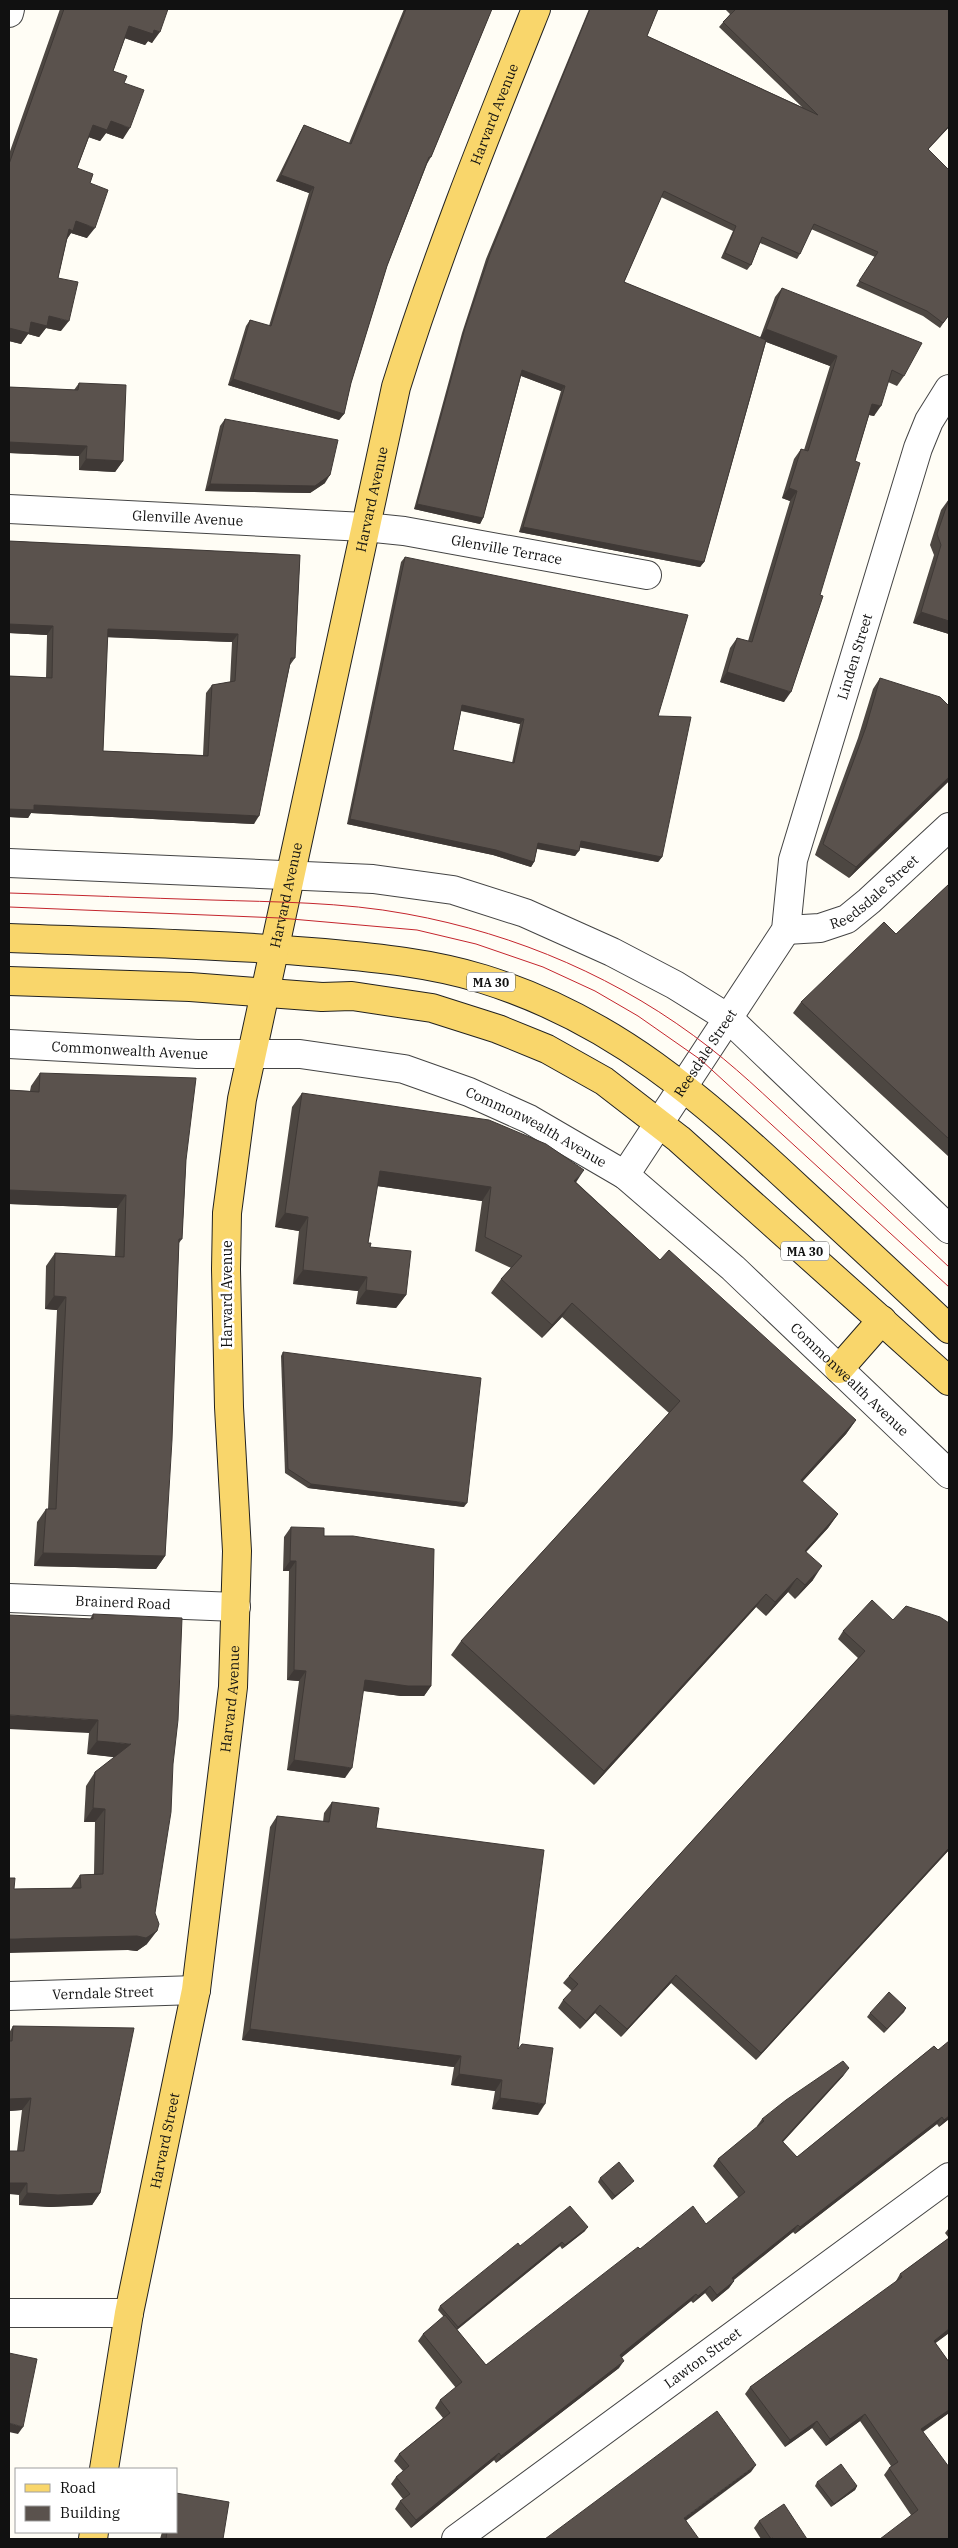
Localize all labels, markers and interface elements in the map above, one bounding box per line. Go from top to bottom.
street label: Harvard Avenue [466,61,522,167]
street label: Harvard Avenue [352,445,392,554]
street label: Glenville Avenue [132,506,244,530]
street label: Glenville Terrace [450,531,564,568]
street label: Linden Street [833,611,876,702]
street label: Harvard Avenue [266,841,306,950]
street label: Reedsdale Street [827,851,922,933]
road number: MA 30 [467,972,515,992]
street label: Reesdale Street [670,1006,741,1100]
street label: Commonwealth Avenue [51,1037,208,1063]
street label: Commonwealth Avenue [463,1083,610,1171]
street label: Harvard Avenue [218,1240,236,1348]
road number: MA 30 [781,1242,829,1260]
street label: Commonwealth Avenue [787,1319,913,1440]
street label: Brainerd Road [75,1592,171,1613]
street label: Harvard Avenue [216,1645,243,1753]
street label: Verndale Street [52,1982,154,2004]
street label: Harvard Street [146,2091,183,2190]
street label: Lawton Street [661,2324,745,2392]
legend [15,2468,178,2533]
text: Road [60,2478,96,2497]
text: Building [60,2503,120,2522]

